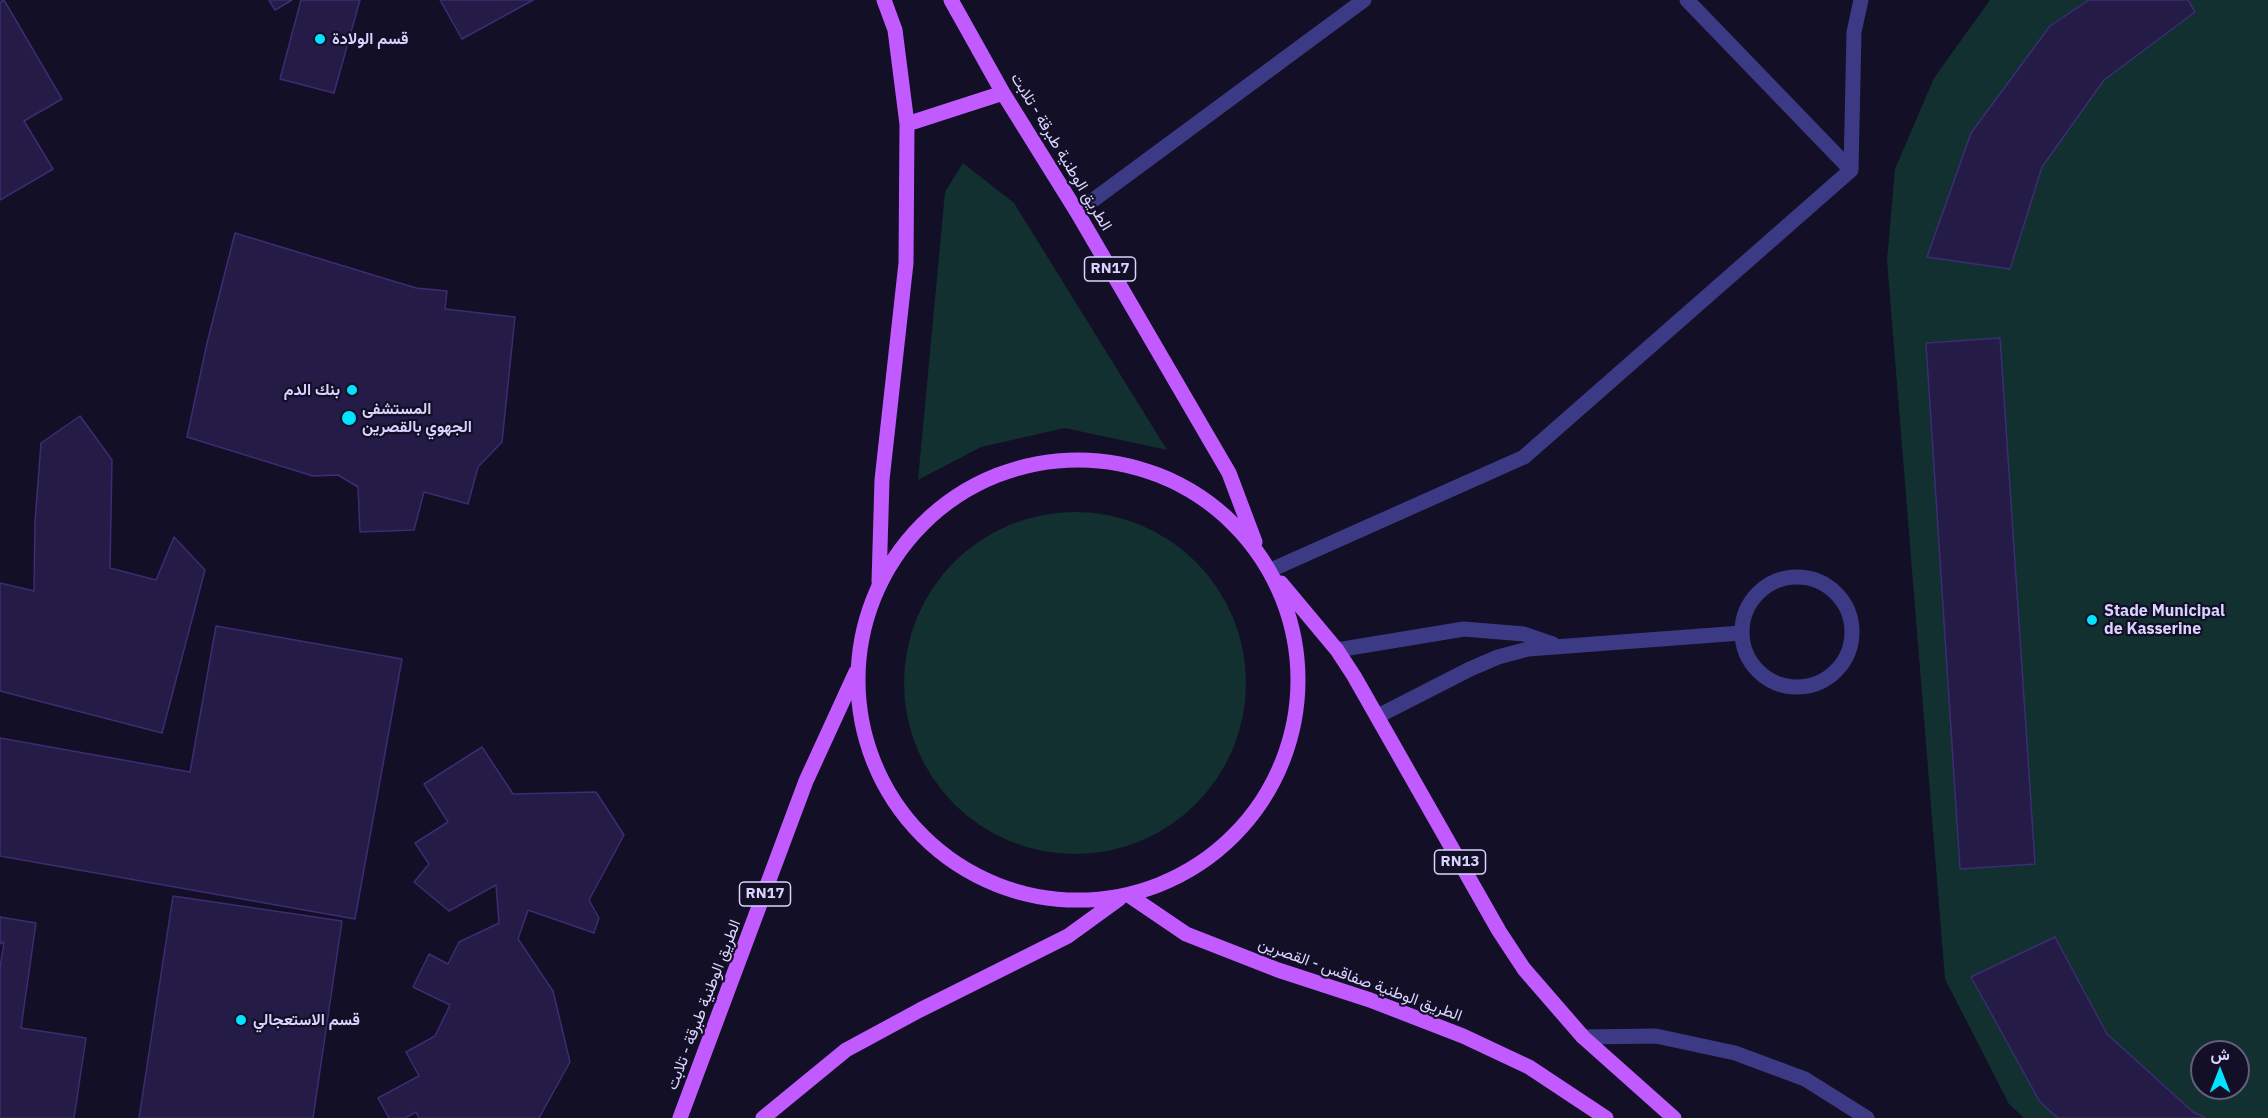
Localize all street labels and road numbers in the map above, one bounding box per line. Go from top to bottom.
street label: الطريق الوطنية طبرقة - تلابت [1006,70,1116,234]
road number: RN17 [1084,257,1136,281]
road number: RN13 [1434,850,1486,874]
road number: RN17 [740,882,790,906]
street label: الطريق الوطنية طبرقة - تلابت [663,917,745,1093]
street label: الطريق الوطنية صفاقس - القصرين [1256,934,1464,1026]

